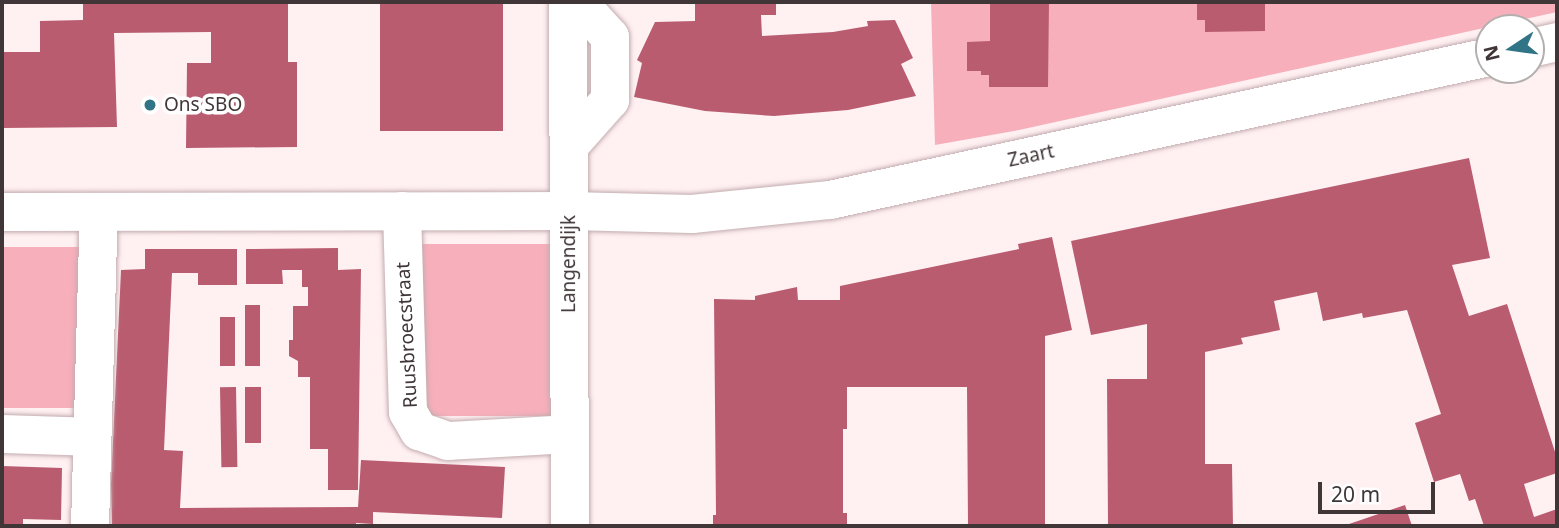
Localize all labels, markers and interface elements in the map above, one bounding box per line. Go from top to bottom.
north arrow [1475,14,1545,84]
text: N [1477,43,1506,64]
place label: Ons SBO [164,94,242,116]
marker: Ons SBO [142,97,158,113]
street label: Zaart [1006,140,1056,172]
street label: Langendijk [558,215,580,313]
street label: Ruusbroecstraat [392,261,422,409]
scale bar [1321,468,1438,512]
text: 20 m [1331,480,1380,508]

